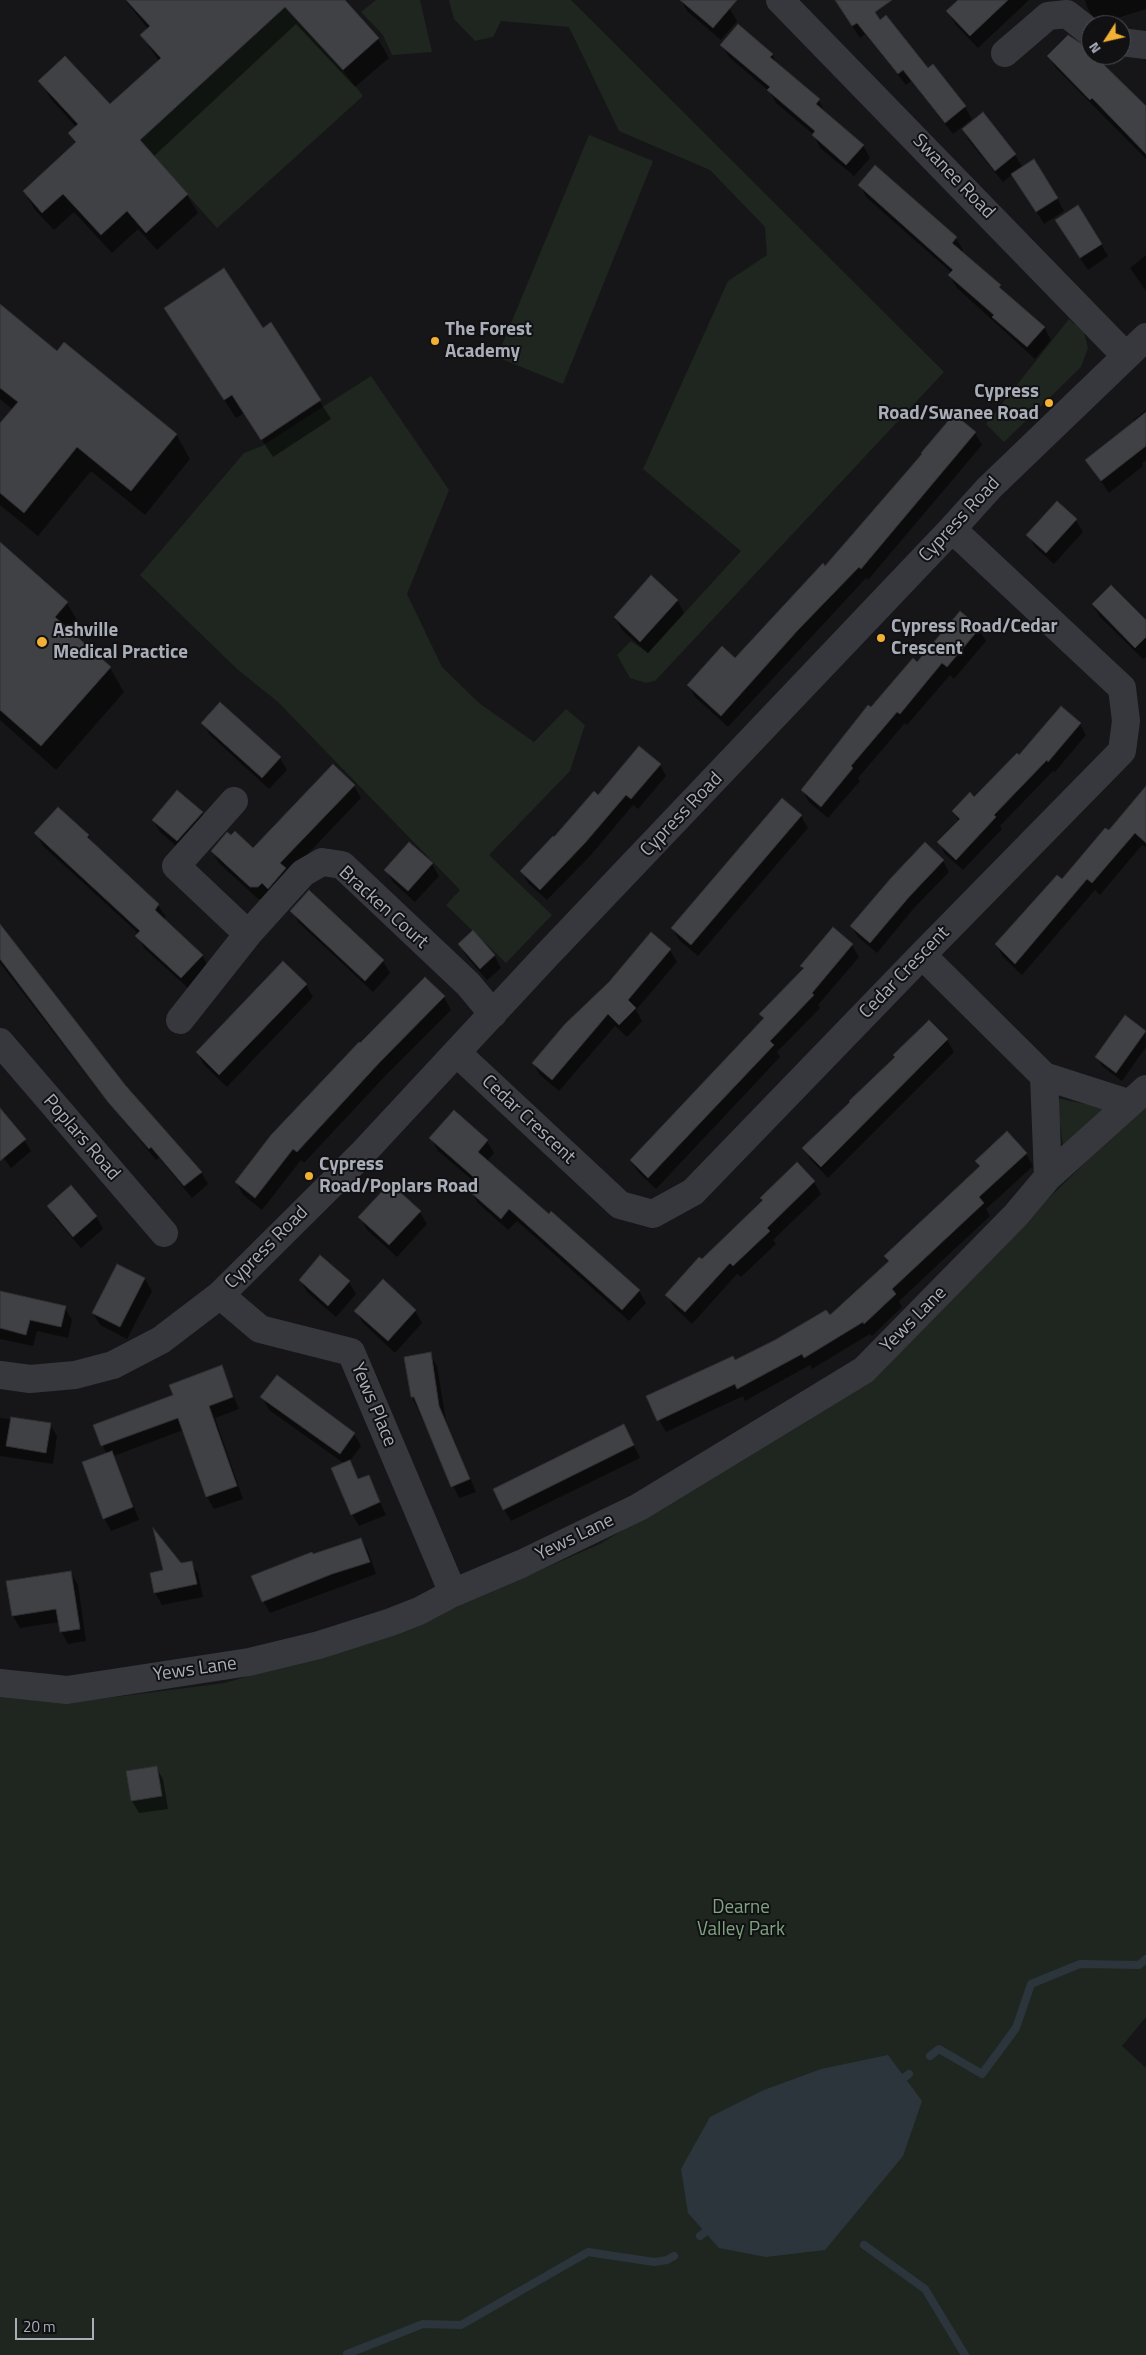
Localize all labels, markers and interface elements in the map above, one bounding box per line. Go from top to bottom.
north arrow [1081,15,1131,65]
text: N [1083,38,1106,58]
street label: Swanee Road [907,130,999,224]
place label: The Forest Academy [445,319,532,363]
marker: The Forest Academy [429,335,441,347]
place label: Cypress Road/Swanee Road [878,381,1039,425]
marker: Cypress Road/Swanee Road [1043,397,1055,409]
street label: Cypress Road [915,473,1005,567]
place label: Cypress Road/Cedar Crescent [891,616,1057,660]
place label: Ashville Medical Practice [53,620,188,664]
marker: Cypress Road/Cedar Crescent [875,632,887,644]
marker: Ashville Medical Practice [35,635,49,649]
street label: Cypress Road [636,768,728,862]
street label: Bracken Court [334,862,432,954]
street label: Cedar Crescent [855,922,955,1024]
street label: Cedar Crescent [476,1071,580,1169]
street label: Poplars Road [38,1091,124,1185]
place label: Cypress Road/Poplars Road [319,1154,478,1198]
marker: Cypress Road/Poplars Road [303,1170,315,1182]
street label: Cypress Road [221,1202,313,1294]
street label: Yews Lane [876,1282,952,1358]
street label: Yews Place [345,1360,401,1450]
street label: Yews Lane [532,1509,618,1567]
street label: Yews Lane [152,1653,238,1687]
park label: Dearne Valley Park [697,1897,785,1941]
scale bar [18,2308,96,2340]
text: 20 m [23,2315,56,2338]

